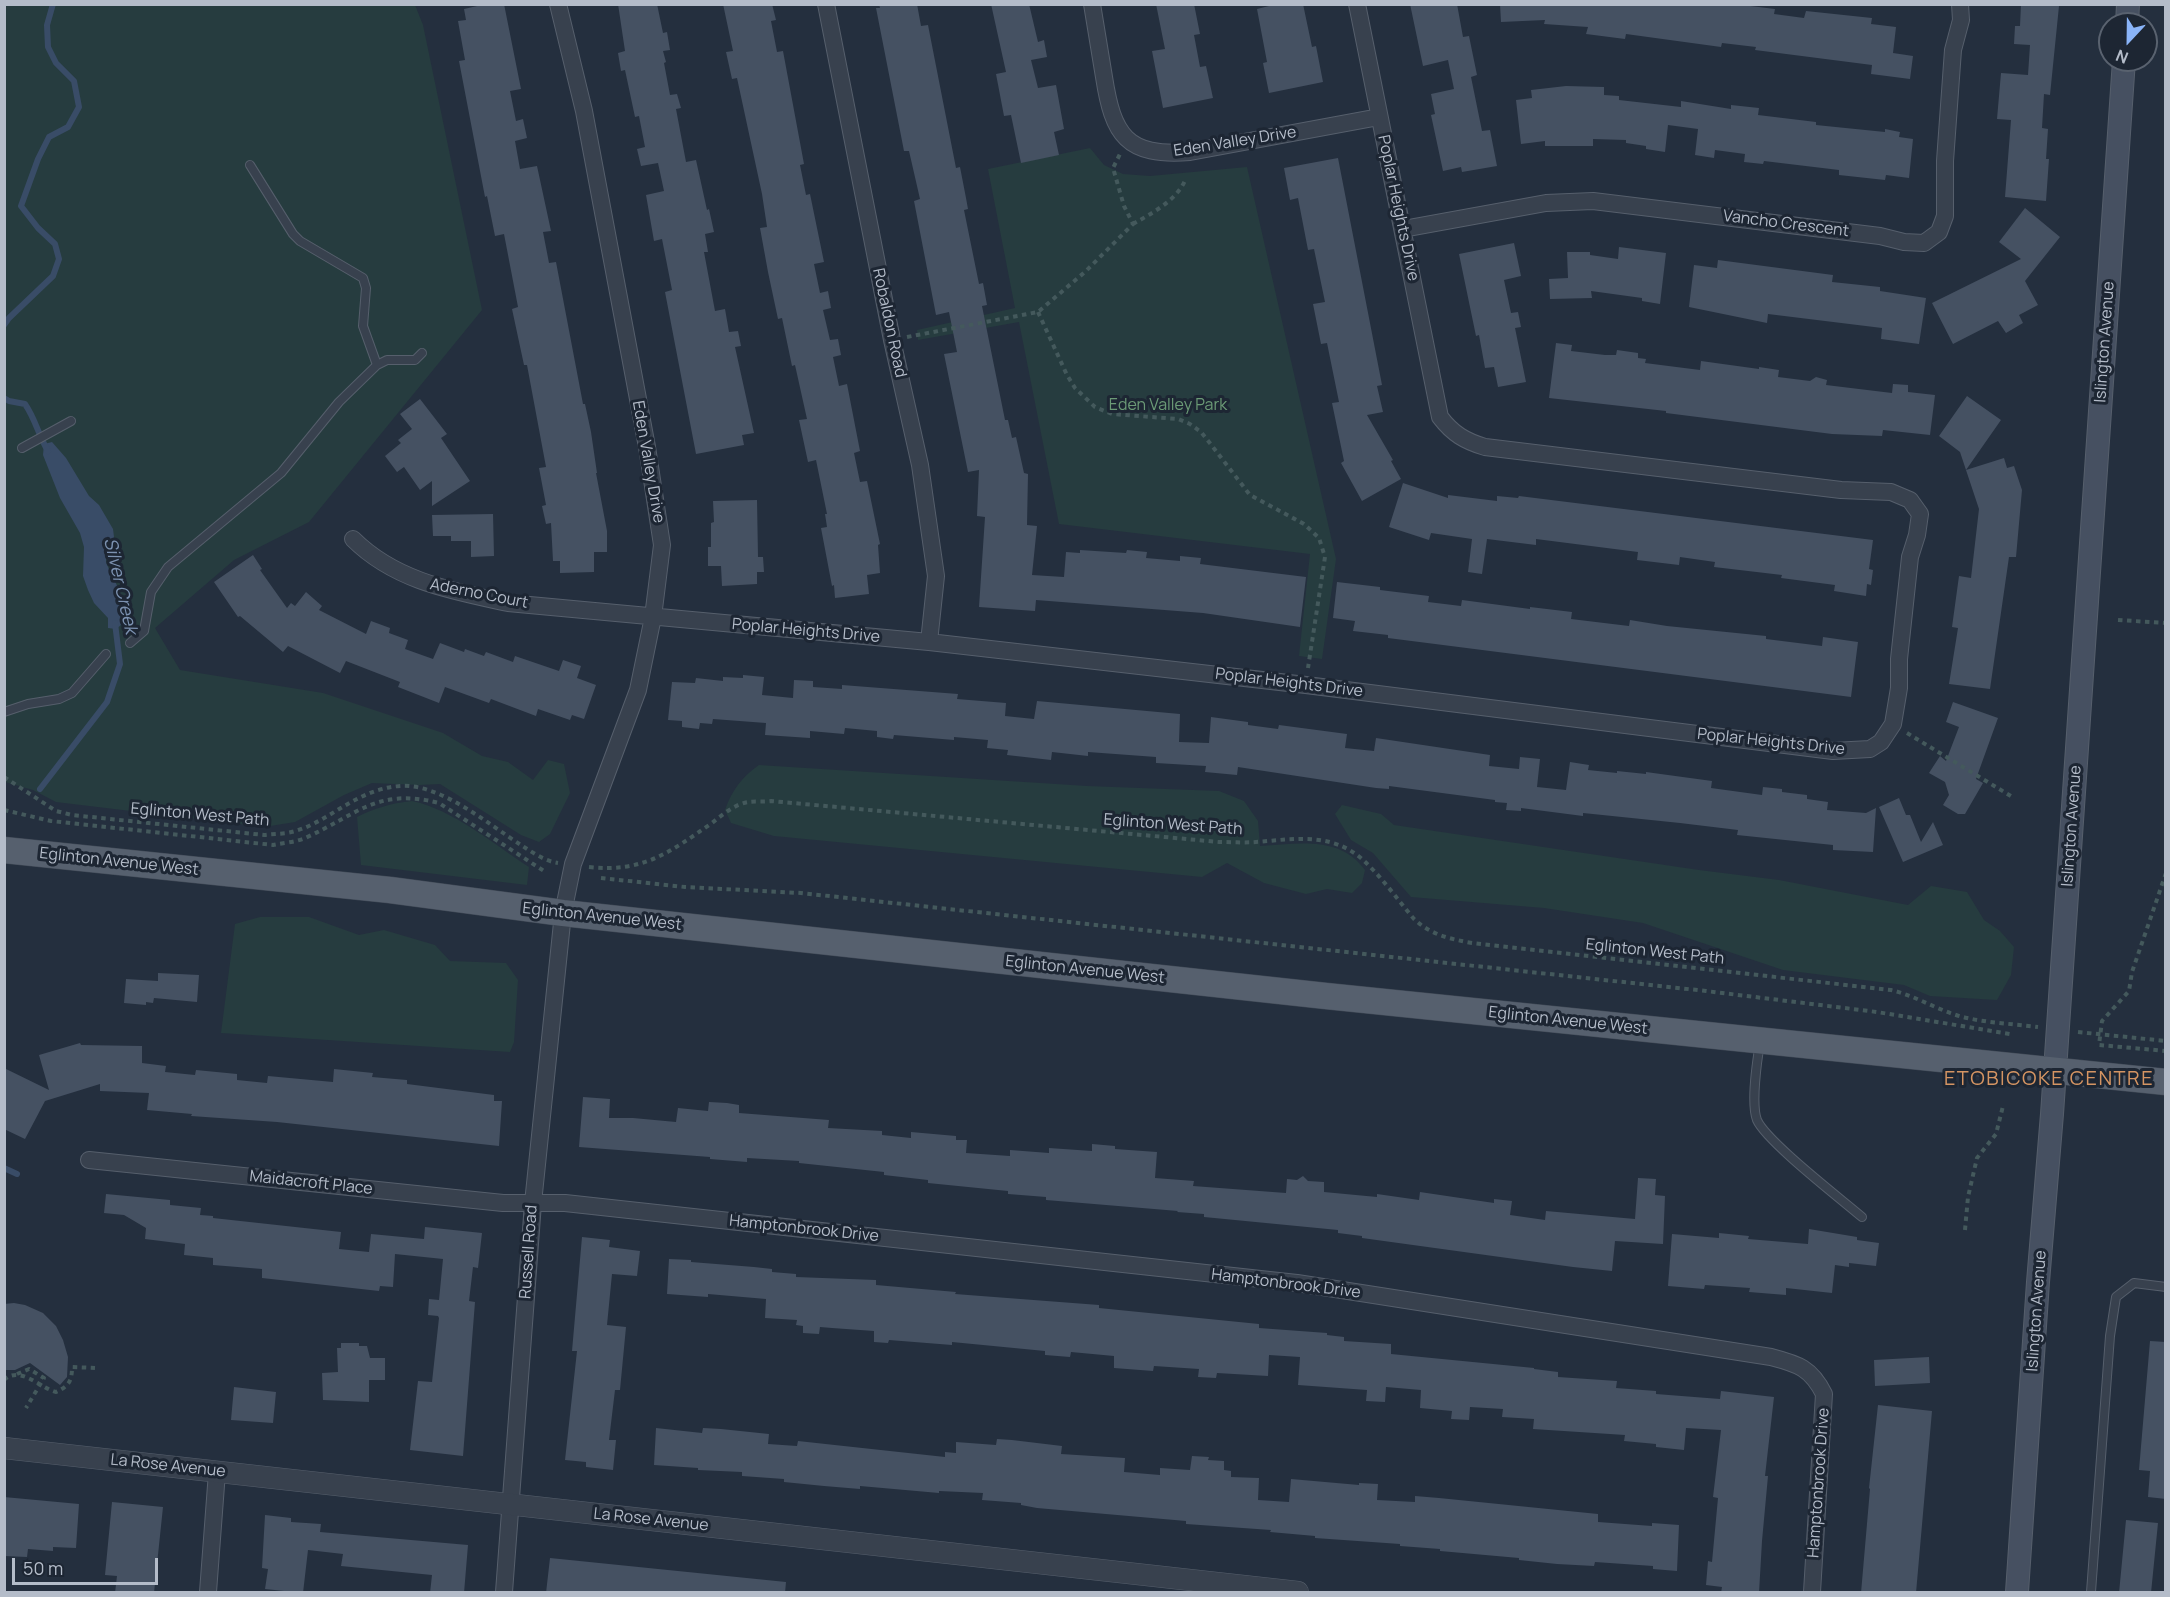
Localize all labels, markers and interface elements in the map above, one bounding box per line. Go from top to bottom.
north arrow [2098,12,2158,72]
text: N [2113,44,2131,69]
street label: Eden Valley Drive [1172,123,1298,161]
street label: Poplar Heights Drive [1373,133,1423,283]
street label: Vancho Crescent [1722,207,1850,241]
street label: Robaldon Road [868,267,910,379]
street label: Islington Avenue [2091,281,2119,403]
park label: Eden Valley Park [1109,396,1227,416]
street label: Eden Valley Drive [628,399,668,525]
water label: Silver Creek [98,536,142,636]
street label: Aderno Court [428,575,530,613]
street label: Poplar Heights Drive [731,615,881,647]
street label: Poplar Heights Drive [1214,664,1364,702]
street label: Poplar Heights Drive [1696,725,1846,759]
street label: Islington Avenue [2058,765,2086,887]
street label: Eglinton West Path [130,799,270,831]
street label: Eglinton West Path [1103,811,1243,839]
street label: Eglinton Avenue West [38,844,200,880]
street label: Eglinton Avenue West [521,899,683,935]
street label: Eglinton West Path [1585,935,1725,969]
street label: Eglinton Avenue West [1004,952,1166,988]
street label: Eglinton Avenue West [1487,1003,1649,1039]
district label: ETOBICOKE CENTRE [1944,1067,2154,1091]
street label: Maidacroft Place [248,1167,374,1199]
street label: Russell Road [516,1204,542,1300]
street label: Hamptonbrook Drive [728,1212,880,1246]
street label: Islington Avenue [2023,1250,2051,1372]
street label: Hamptonbrook Drive [1210,1265,1362,1303]
street label: Hamptonbrook Drive [1804,1407,1834,1559]
street label: La Rose Avenue [110,1450,226,1482]
street label: La Rose Avenue [593,1504,709,1536]
scale bar [15,1546,160,1584]
text: 50 m [23,1556,63,1580]

